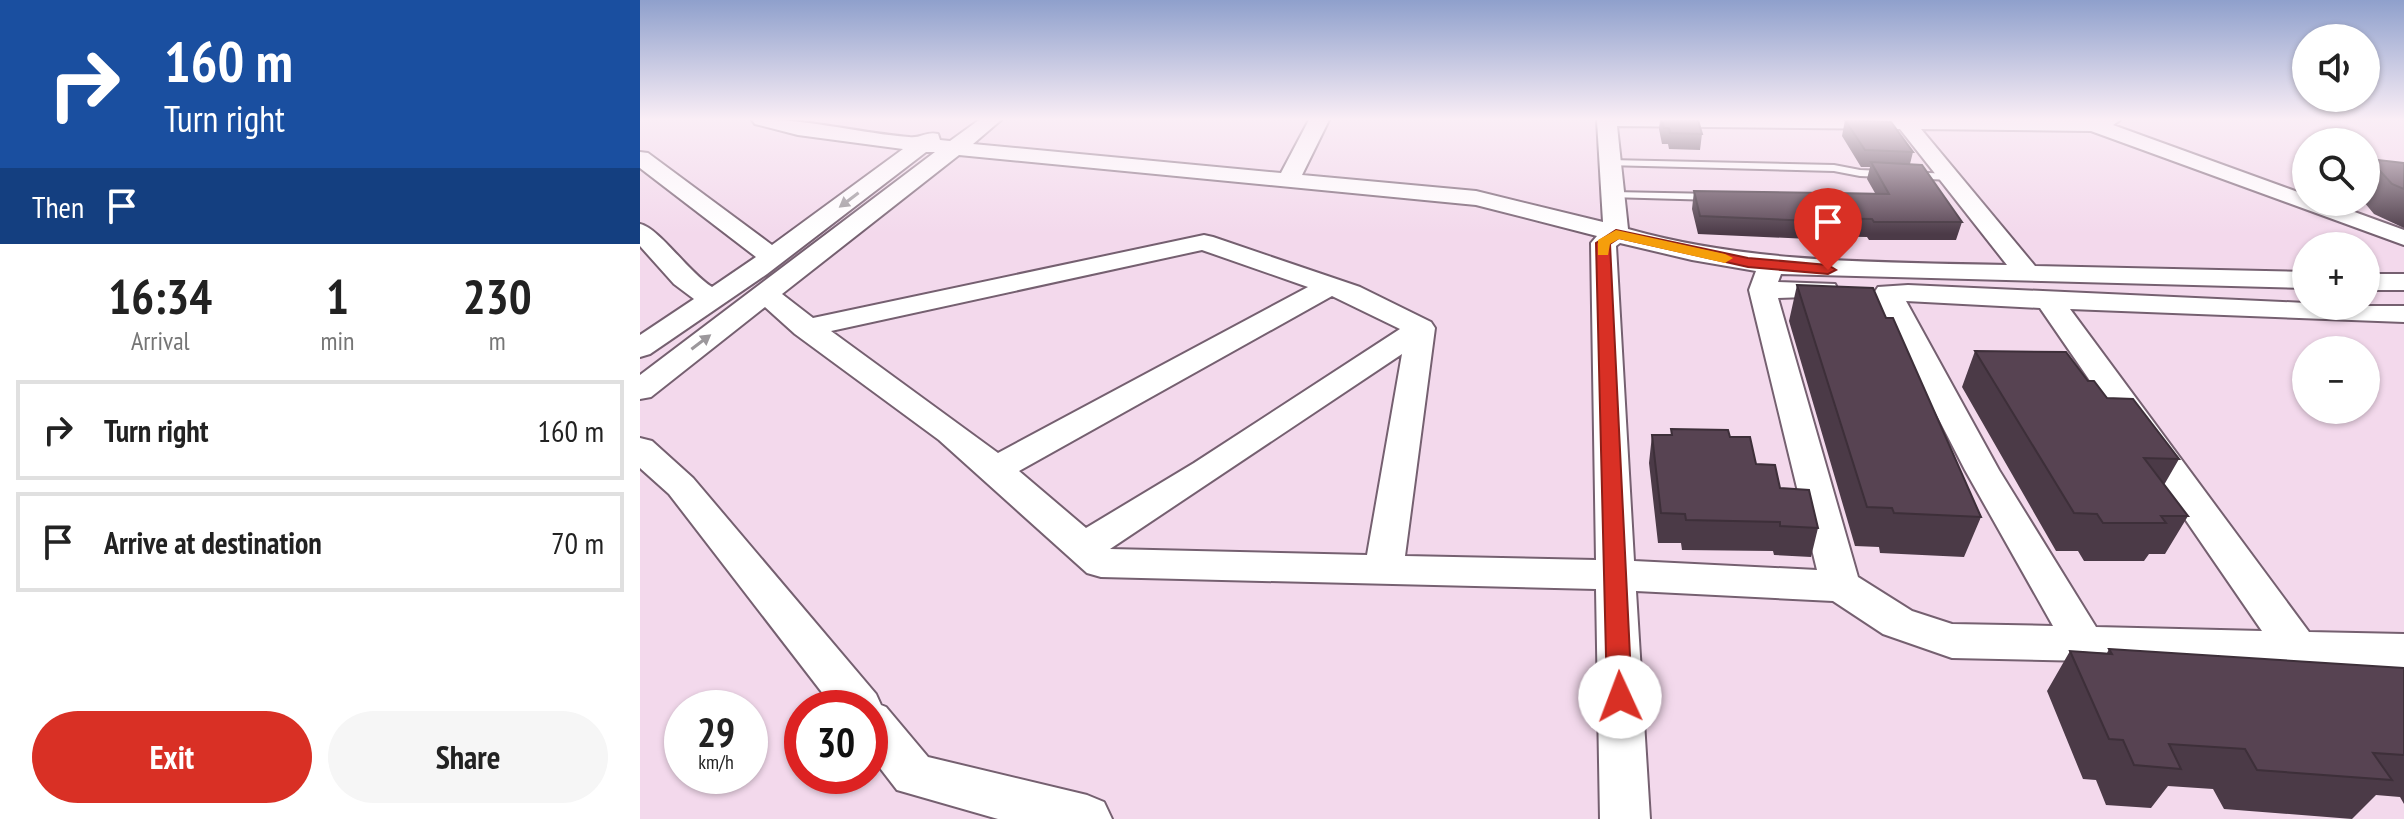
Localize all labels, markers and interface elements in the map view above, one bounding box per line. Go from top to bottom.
map controls [2292,24,2380,424]
button: sound [2292,24,2380,112]
text: 160 m [164,25,293,97]
icon: right [32,32,136,136]
text: Turn right [164,95,285,142]
button: search [2292,128,2380,216]
icon: arrive [100,184,144,228]
text: Then [32,187,84,226]
pin [1794,188,1862,270]
one-way arrow [838,192,860,208]
icon: arrive [1806,200,1850,244]
button: + [2292,232,2380,320]
text: 16:34 [108,265,212,327]
text: 1 [326,265,349,327]
text: 230 [463,265,532,327]
text: Arrival [131,324,190,357]
text: min [320,324,354,357]
text: m [489,324,506,357]
one-way arrow [691,335,711,351]
button: − [2292,336,2380,424]
icon: right [36,408,80,452]
text: Turn right [104,411,208,450]
text: 160 m [538,411,604,450]
icon: arrive [36,520,80,564]
text: Arrive at destination [104,523,322,562]
text: 70 m [551,523,604,562]
position arrow [1578,655,1662,739]
speed limit sign: 30 [784,690,888,794]
text: 29 [697,706,735,758]
button: Exit [32,711,312,803]
button: Share [328,711,608,803]
text: km/h [698,749,734,775]

